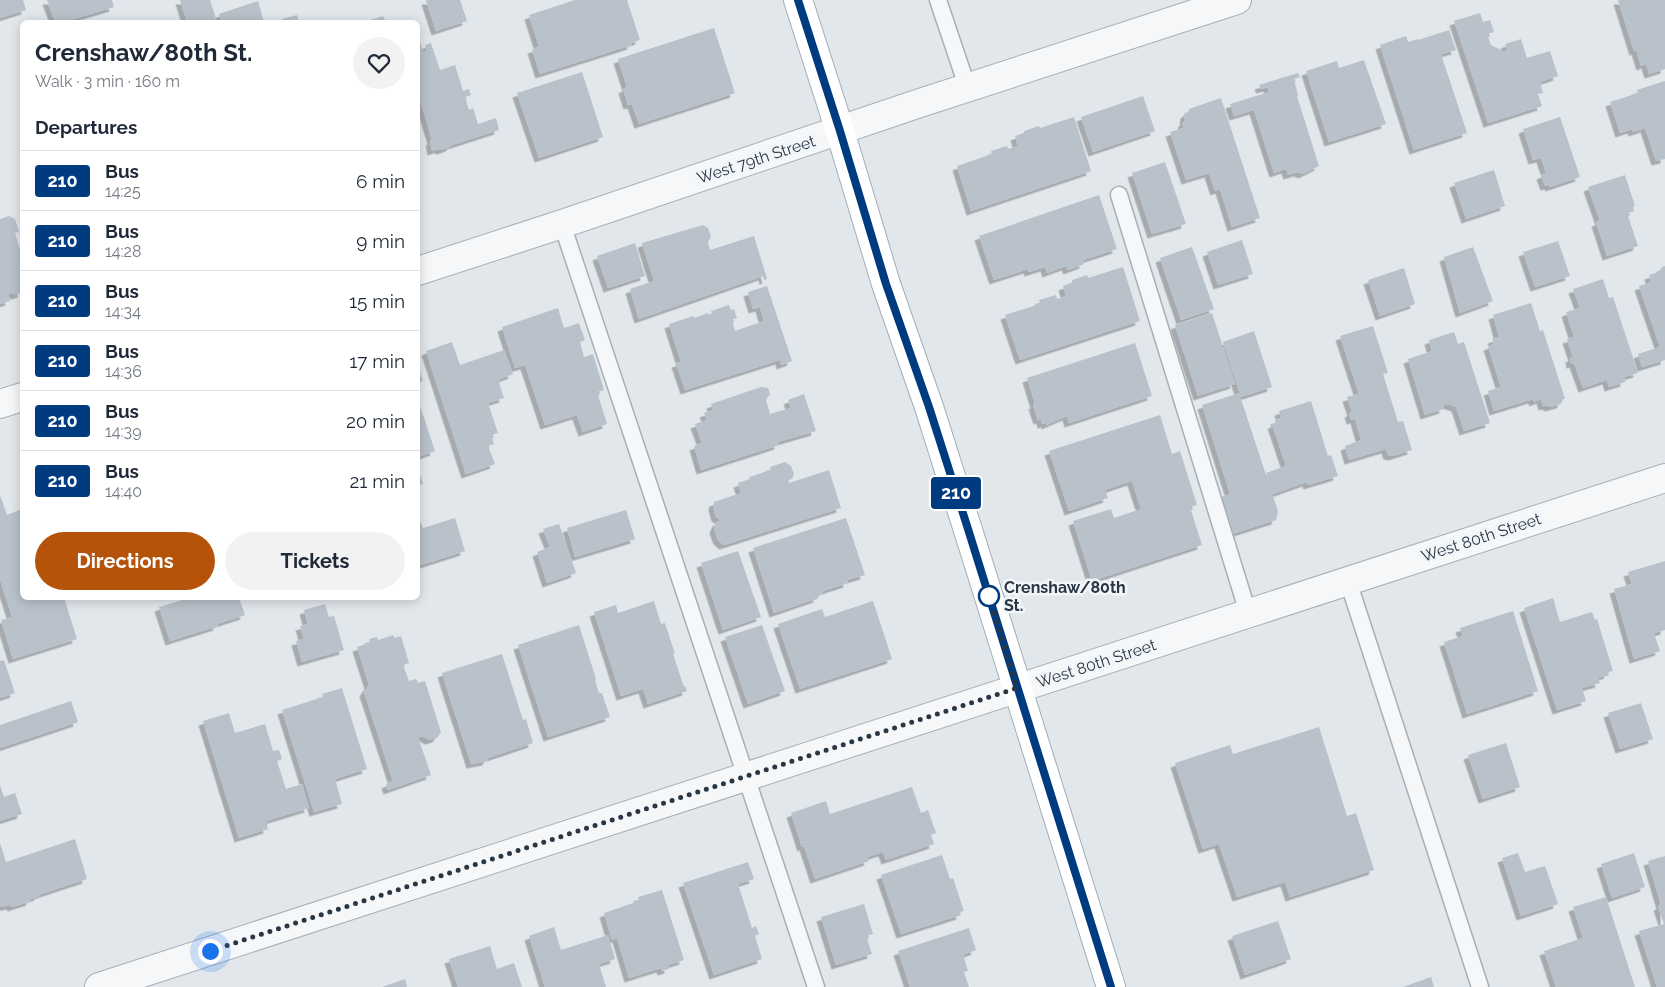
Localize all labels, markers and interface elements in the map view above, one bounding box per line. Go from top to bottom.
button: heart [353,37,405,89]
text: Crenshaw/80th St. [35,38,252,67]
text: Walk · 3 min · 160 m [35,72,180,91]
text: Departures [35,116,137,138]
street label: West 79th Street [695,131,818,188]
text: Bus [105,160,139,182]
text: 210 [47,170,78,191]
text: 6 min [356,170,405,192]
text: 14:25 [105,182,141,201]
text: Bus [105,220,139,242]
text: 210 [47,230,78,251]
text: 9 min [356,230,405,252]
text: 14:28 [105,242,141,261]
text: Bus [105,280,139,302]
text: 210 [47,290,78,311]
text: 15 min [349,290,405,312]
text: 14:34 [105,302,141,321]
text: Bus [105,340,139,362]
text: 210 [47,350,78,371]
text: 17 min [349,350,405,372]
text: 14:36 [105,362,142,381]
text: Bus [105,400,139,422]
text: 210 [47,410,78,431]
text: 20 min [346,410,405,432]
text: 14:39 [105,422,142,441]
text: Bus [105,460,139,482]
text: 210 [47,470,78,491]
text: 21 min [349,470,405,492]
line badge: 210 [927,477,985,509]
text: 14:40 [105,482,142,501]
text: 210 [941,482,971,503]
street label: West 80th Street [1419,509,1544,566]
button: Directions [35,532,215,590]
button: Tickets [225,532,405,590]
place label: Crenshaw/80th St. [1004,578,1126,615]
marker: Crenshaw/80th St. [978,585,1000,607]
street label: West 80th Street [1034,635,1159,692]
your location [198,939,223,964]

